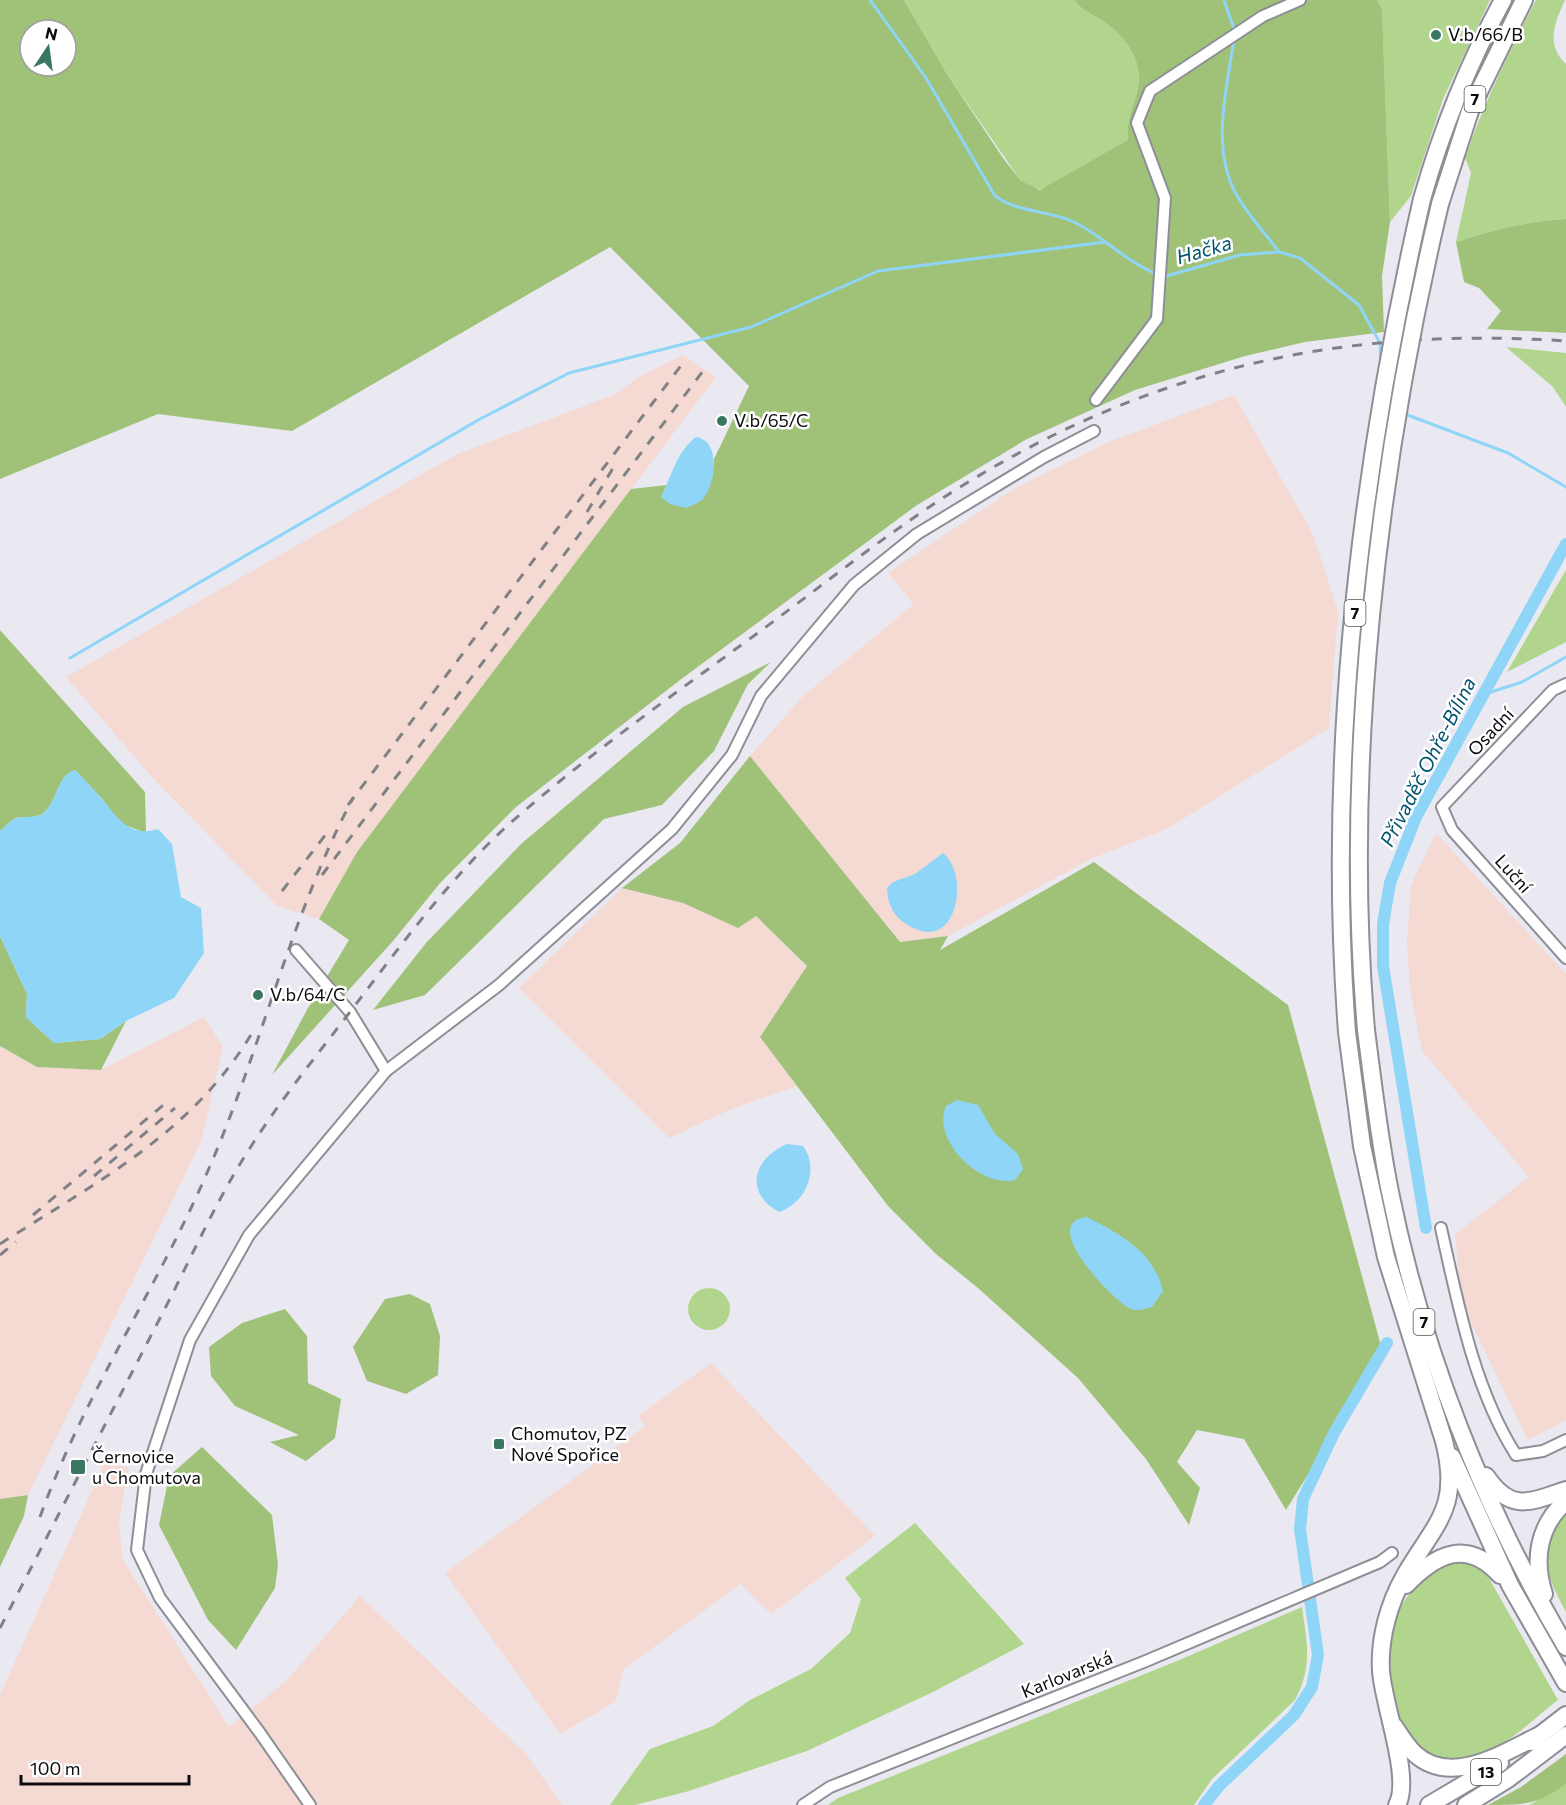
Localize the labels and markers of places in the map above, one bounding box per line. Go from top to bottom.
place label: V.b/66/B [1448,23,1523,45]
marker: V.b/66/B [1429,28,1443,42]
place label: V.b/65/C [734,409,808,431]
marker: V.b/65/C [715,414,729,428]
place label: V.b/64/C [270,983,345,1005]
marker: V.b/64/C [251,988,265,1002]
place label: Chomutov, PZ Nové Spořice [511,1422,627,1465]
marker: Chomutov, PZ Nové Spořice [492,1437,506,1451]
place label: Černovice u Chomutova [92,1445,201,1488]
marker: Černovice u Chomutova [69,1458,87,1476]

